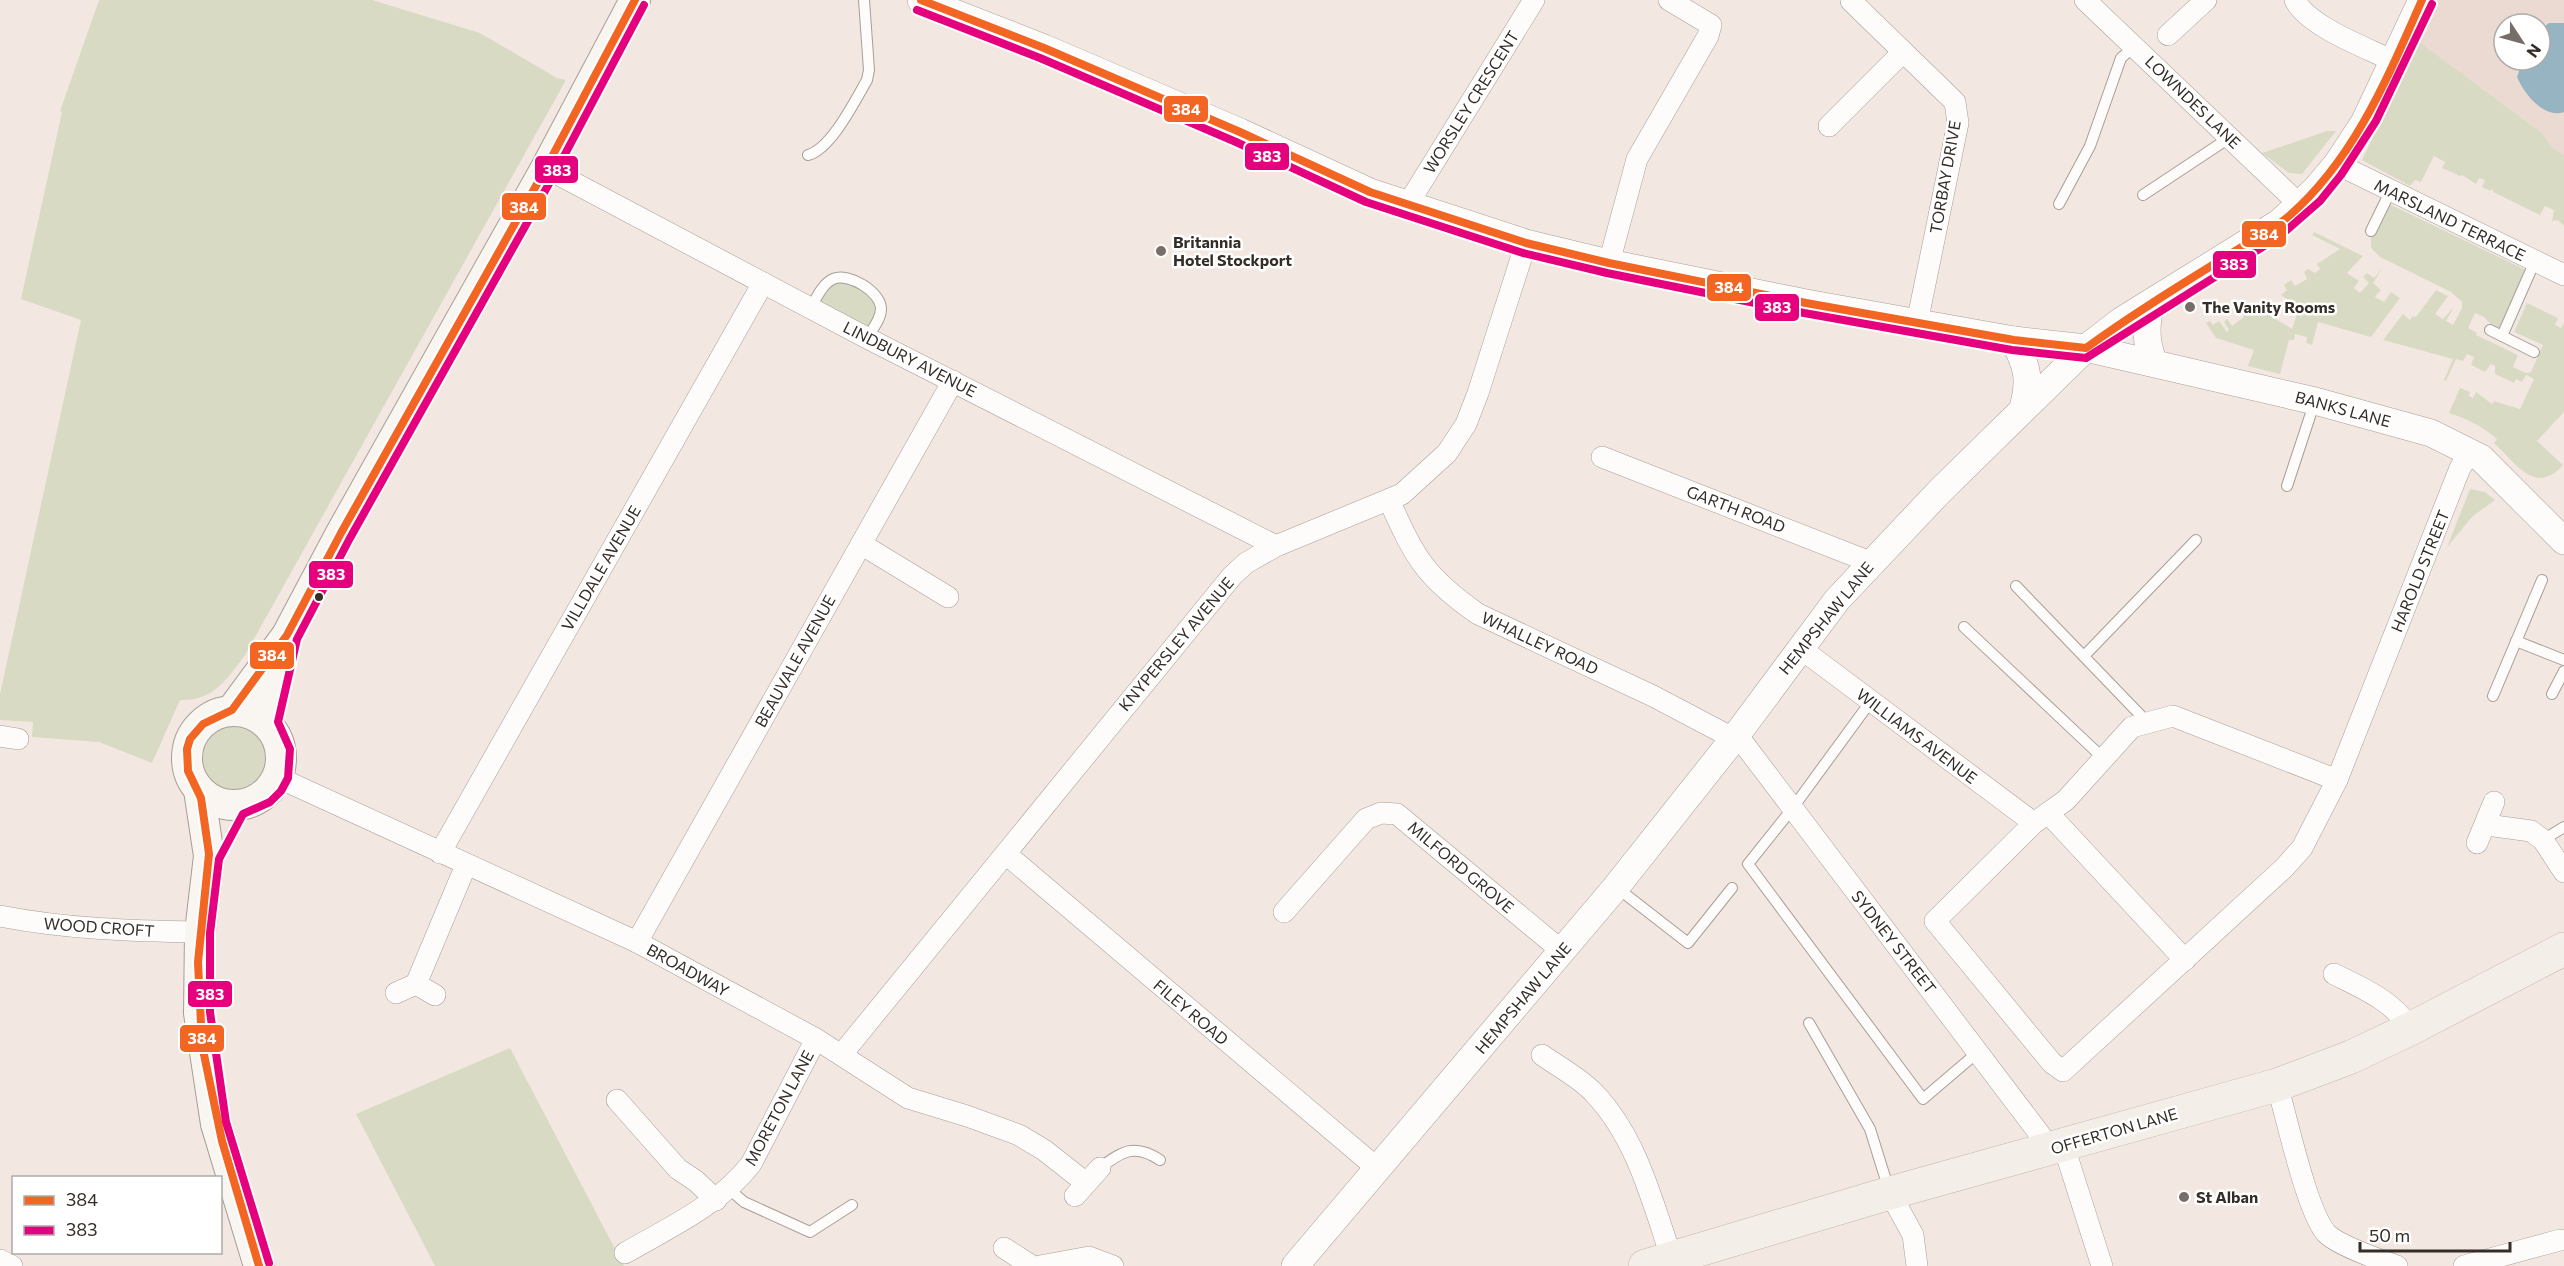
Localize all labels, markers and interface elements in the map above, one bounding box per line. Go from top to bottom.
north arrow [2492,12,2552,72]
street label: WORSLEY CRESCENT [1419,27,1522,177]
text: N [2523,41,2546,62]
street label: LOWNDES LANE [2142,51,2245,152]
line badge: 384 [1163,95,1209,123]
text: 384 [1171,99,1201,118]
street label: TORBAY DRIVE [1925,119,1964,235]
line badge: 383 [1244,142,1290,171]
text: 383 [1253,146,1281,165]
line badge: 383 [534,155,579,184]
text: 383 [543,160,571,179]
street label: MARSLAND TERRACE [2372,175,2529,264]
line badge: 384 [501,192,547,221]
text: 384 [509,197,539,216]
line badge: 384 [2241,220,2287,248]
text: 384 [2249,224,2279,243]
place label: Britannia Hotel Stockport [1173,232,1292,269]
marker: Britannia Hotel Stockport [1154,244,1168,258]
line badge: 383 [2212,250,2257,279]
text: 383 [2220,254,2248,273]
line badge: 384 [1706,273,1752,302]
text: 384 [1714,277,1744,296]
line badge: 383 [1754,293,1800,322]
text: 383 [1763,297,1791,316]
place label: The Vanity Rooms [2202,297,2335,316]
marker: The Vanity Rooms [2183,300,2197,314]
street label: LINDBURY AVENUE [840,317,980,400]
street label: BANKS LANE [2293,387,2393,430]
street label: GARTH ROAD [1684,481,1788,536]
street label: VILLDALE AVENUE [557,502,644,634]
street label: HAROLD STREET [2386,507,2453,635]
street label: HEMPSHAW LANE [1774,558,1877,678]
line badge: 383 [308,560,354,589]
text: 383 [317,564,345,583]
street label: KNYPERSLEY AVENUE [1114,573,1237,714]
unlabelled marker [313,591,325,603]
street label: BEAUVALE AVENUE [750,591,839,730]
street label: WHALLEY ROAD [1479,607,1602,678]
line badge: 384 [249,641,295,670]
text: 384 [257,645,287,664]
street label: WILLIAMS AVENUE [1853,684,1981,787]
street label: MILFORD GROVE [1405,817,1518,916]
street label: SYDNEY STREET [1848,886,1941,997]
street label: WOOD CROFT [43,913,155,940]
street label: HEMPSHAW LANE [1471,938,1575,1057]
street label: BROADWAY [644,939,733,1000]
street label: FILEY ROAD [1150,975,1233,1048]
line badge: 383 [187,980,233,1008]
text: 383 [196,984,224,1003]
line badge: 384 [179,1024,225,1053]
text: 384 [187,1028,217,1047]
street label: MORETON LANE [740,1047,817,1169]
street label: OFFERTON LANE [2048,1103,2179,1158]
legend [12,1176,222,1254]
place label: St Alban [2196,1187,2258,1206]
text: 384 [66,1188,98,1210]
marker: St Alban [2177,1190,2191,1204]
scale bar [2360,1215,2510,1253]
text: 383 [66,1218,97,1240]
text: 50 m [2369,1224,2410,1246]

